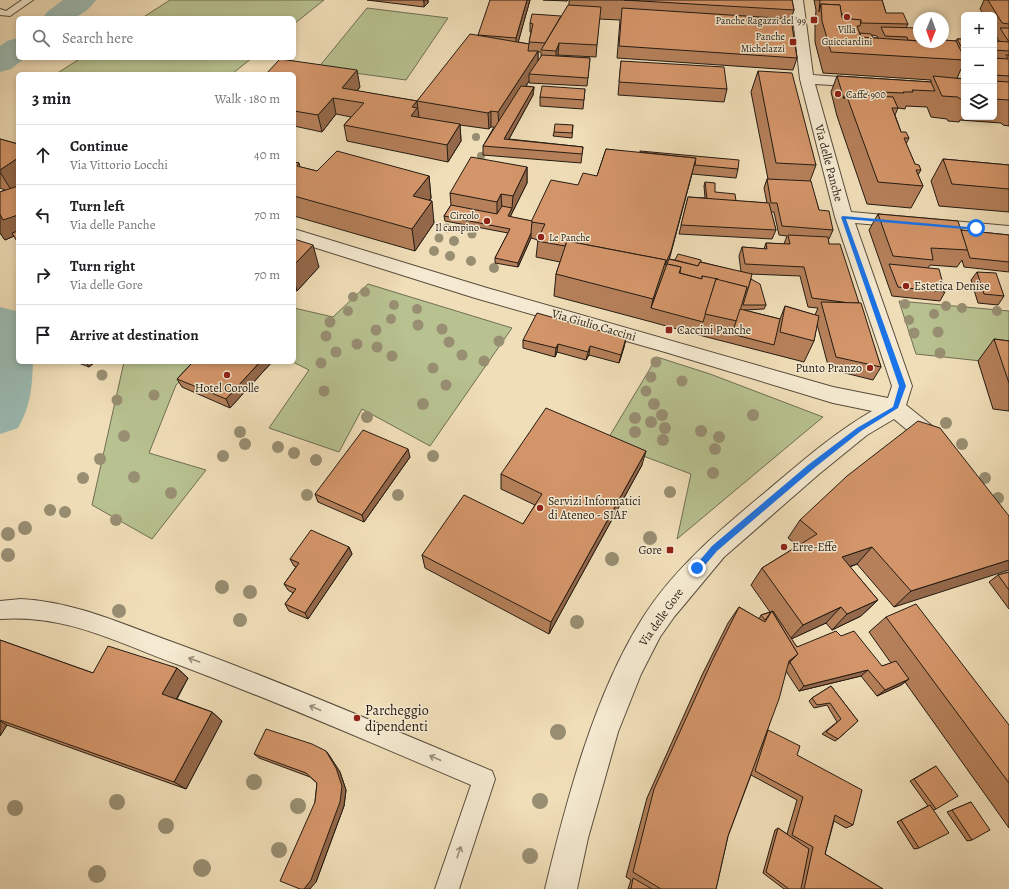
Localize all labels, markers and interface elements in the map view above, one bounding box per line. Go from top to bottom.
marker: Villa Guicciardini [842,12,852,22]
north arrow [913,12,949,48]
map controls [961,12,997,120]
button: + [961,12,997,48]
place label: Panche Ragazzi del '99 [715,14,806,27]
marker: Panche Ragazzi del '99 [809,15,819,25]
search box [16,16,296,60]
place label: Villa Guicciardini [822,23,873,48]
icon: search [30,27,52,49]
text: Search here [62,28,133,48]
place label: Panche Michelazzi [741,30,786,55]
marker: Panche Michelazzi [788,37,798,47]
button: − [961,48,997,84]
button: layers [961,84,997,120]
text: 3 min [32,87,71,110]
place label: Caffe' 900 [846,88,886,101]
marker: Caffe' 900 [833,89,843,99]
text: Walk · 180 m [214,90,280,107]
street label: Via delle Panche [811,122,847,203]
text: Continue [70,136,128,156]
icon: ahead [32,144,54,166]
text: 40 m [254,146,280,163]
text: Via Vittorio Locchi [70,156,168,173]
text: Turn left [70,196,125,216]
icon: left [32,204,54,226]
text: 70 m [254,206,280,223]
place label: Circolo Il campino [435,209,479,235]
text: Via delle Panche [70,216,156,233]
marker: Circolo Il campino [482,216,492,226]
route start [967,219,985,237]
place label: Le Panche [549,231,591,244]
marker: Le Panche [536,232,546,242]
text: Turn right [70,256,135,276]
icon: right [32,264,54,286]
text: 70 m [254,266,280,283]
text: Via delle Gore [70,276,143,293]
place label: Estetica Denise [914,278,990,294]
marker: Estetica Denise [901,281,911,291]
street label: Via Giulio Caccini [549,305,638,345]
place label: Caccini Panche [677,322,751,338]
icon: arrive [32,324,54,346]
text: Arrive at destination [70,325,199,345]
marker: Caccini Panche [664,325,674,335]
place label: Punto Pranzo [795,360,862,376]
marker: Punto Pranzo [865,363,875,373]
marker: Hotel Corolle [222,370,232,380]
place label: Hotel Corolle [195,380,259,396]
place label: Servizi Informatici di Ateneo - SIAF [548,493,641,523]
marker: Servizi Informatici di Ateneo - SIAF [535,503,545,513]
place label: Erre-Effe [792,539,837,555]
place label: Gore [638,542,662,558]
marker: Erre-Effe [779,542,789,552]
marker: Gore [665,545,675,555]
route end [688,559,706,577]
street label: Via delle Gore [635,585,687,650]
one-way arrow [188,656,200,664]
place label: Parcheggio dipendenti [365,701,429,736]
one-way arrow [309,704,321,711]
marker: Parcheggio dipendenti [352,713,362,723]
one-way arrow [429,754,441,762]
one-way arrow [456,846,464,858]

